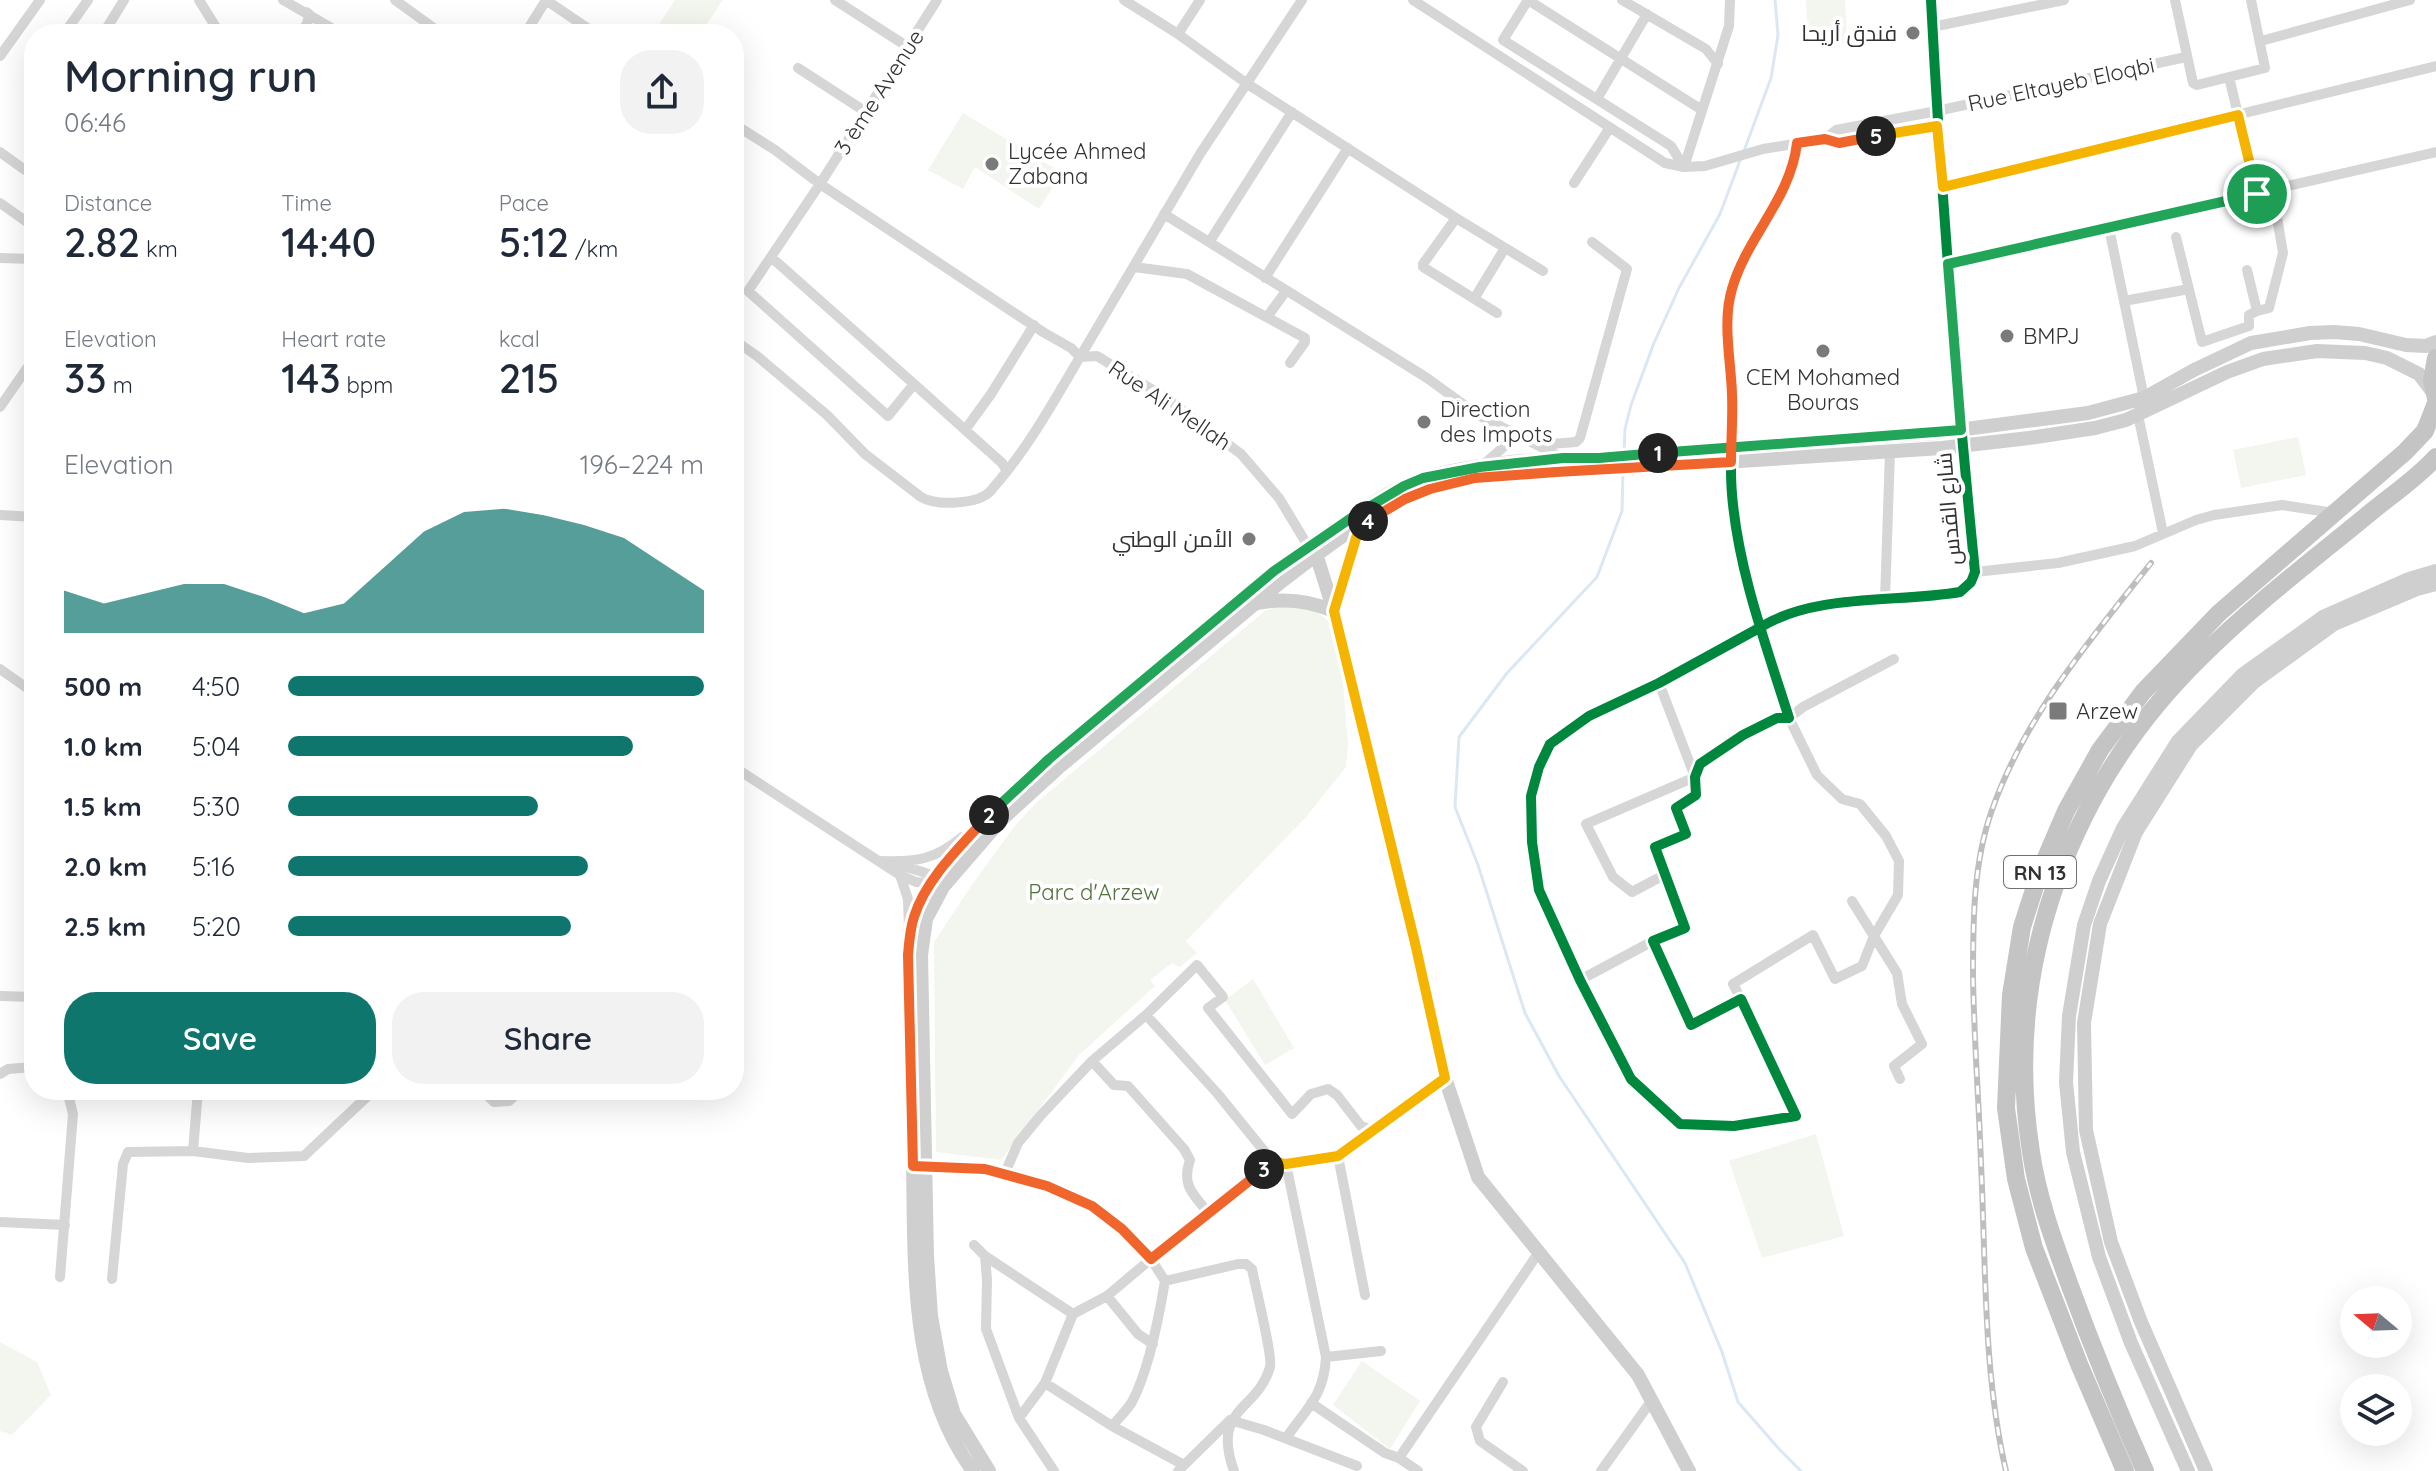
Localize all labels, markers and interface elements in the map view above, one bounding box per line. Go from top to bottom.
place label: فندق أريحا [1801,19,1897,47]
street label: 3 ème Avenue [828,24,930,160]
marker: فندق أريحا [1904,24,1922,42]
text: Morning run [64,48,318,103]
button: share [620,50,704,134]
street label: Rue Eltayeb Eloqbi [1965,51,2157,117]
text: 06:46 [64,106,126,139]
pin: 5 [1856,116,1896,156]
text: 5 [1870,122,1882,150]
place label: Lycée Ahmed Zabana [1008,137,1146,190]
marker: Lycée Ahmed Zabana [983,155,1001,173]
pin [2223,160,2291,228]
icon: arrive [2235,172,2279,216]
text: Distance [64,189,152,217]
text: Time [281,189,332,217]
text: Pace [499,189,549,217]
text: 2.82 [64,217,140,267]
text: 14:40 [281,217,376,267]
text: 5:12 [499,217,569,267]
text: km [140,235,178,263]
text: /km [569,235,618,263]
place label: BMPJ [2023,322,2080,350]
text: Elevation [64,325,157,353]
text: Heart rate [281,325,386,353]
text: kcal [499,325,540,353]
marker: BMPJ [1998,327,2016,345]
marker: CEM Mohamed Bouras [1814,342,1832,360]
text: 33 [64,353,107,403]
text: 143 [281,353,341,403]
text: 215 [499,353,559,403]
street label: Rue Ali Mellah [1103,354,1237,456]
place label: CEM Mohamed Bouras [1746,363,1900,416]
text: m [107,371,133,399]
text: bpm [341,371,393,399]
place label: Direction des Impots [1440,395,1553,448]
marker: Direction des Impots [1415,413,1433,431]
pin: 1 [1638,433,1678,473]
text: 1 [1654,439,1662,467]
text: Elevation [64,448,174,481]
text: 196–224 m [580,448,704,481]
street label: شارع القدس [1929,451,1968,567]
pin: 4 [1348,501,1388,541]
text: 4 [1362,507,1374,535]
place label: الأمن الوطني [1112,525,1233,556]
marker: الأمن الوطني [1240,530,1258,548]
text: 500 m [64,670,142,703]
text: 4:50 [192,670,240,703]
place label: Arzew [2076,697,2138,725]
marker: Arzew [2047,700,2069,722]
text: 1.0 km [64,730,143,763]
text: 5:04 [192,730,240,763]
text: 1.5 km [64,790,142,823]
text: 5:30 [192,790,240,823]
pin: 2 [969,795,1009,835]
text: 2 [983,801,995,829]
text: 2.0 km [64,850,147,883]
text: 5:16 [192,850,235,883]
road number: RN 13 [2004,856,2076,888]
park label: Parc d'Arzew [1028,878,1160,906]
text: 2.5 km [64,910,146,943]
text: 5:20 [192,910,241,943]
button: Save [64,992,376,1084]
button: Share [392,992,704,1084]
pin: 3 [1244,1149,1284,1189]
text: 3 [1258,1155,1270,1183]
north arrow [2340,1286,2412,1358]
map controls [2340,1286,2412,1446]
button: layers [2340,1374,2412,1446]

